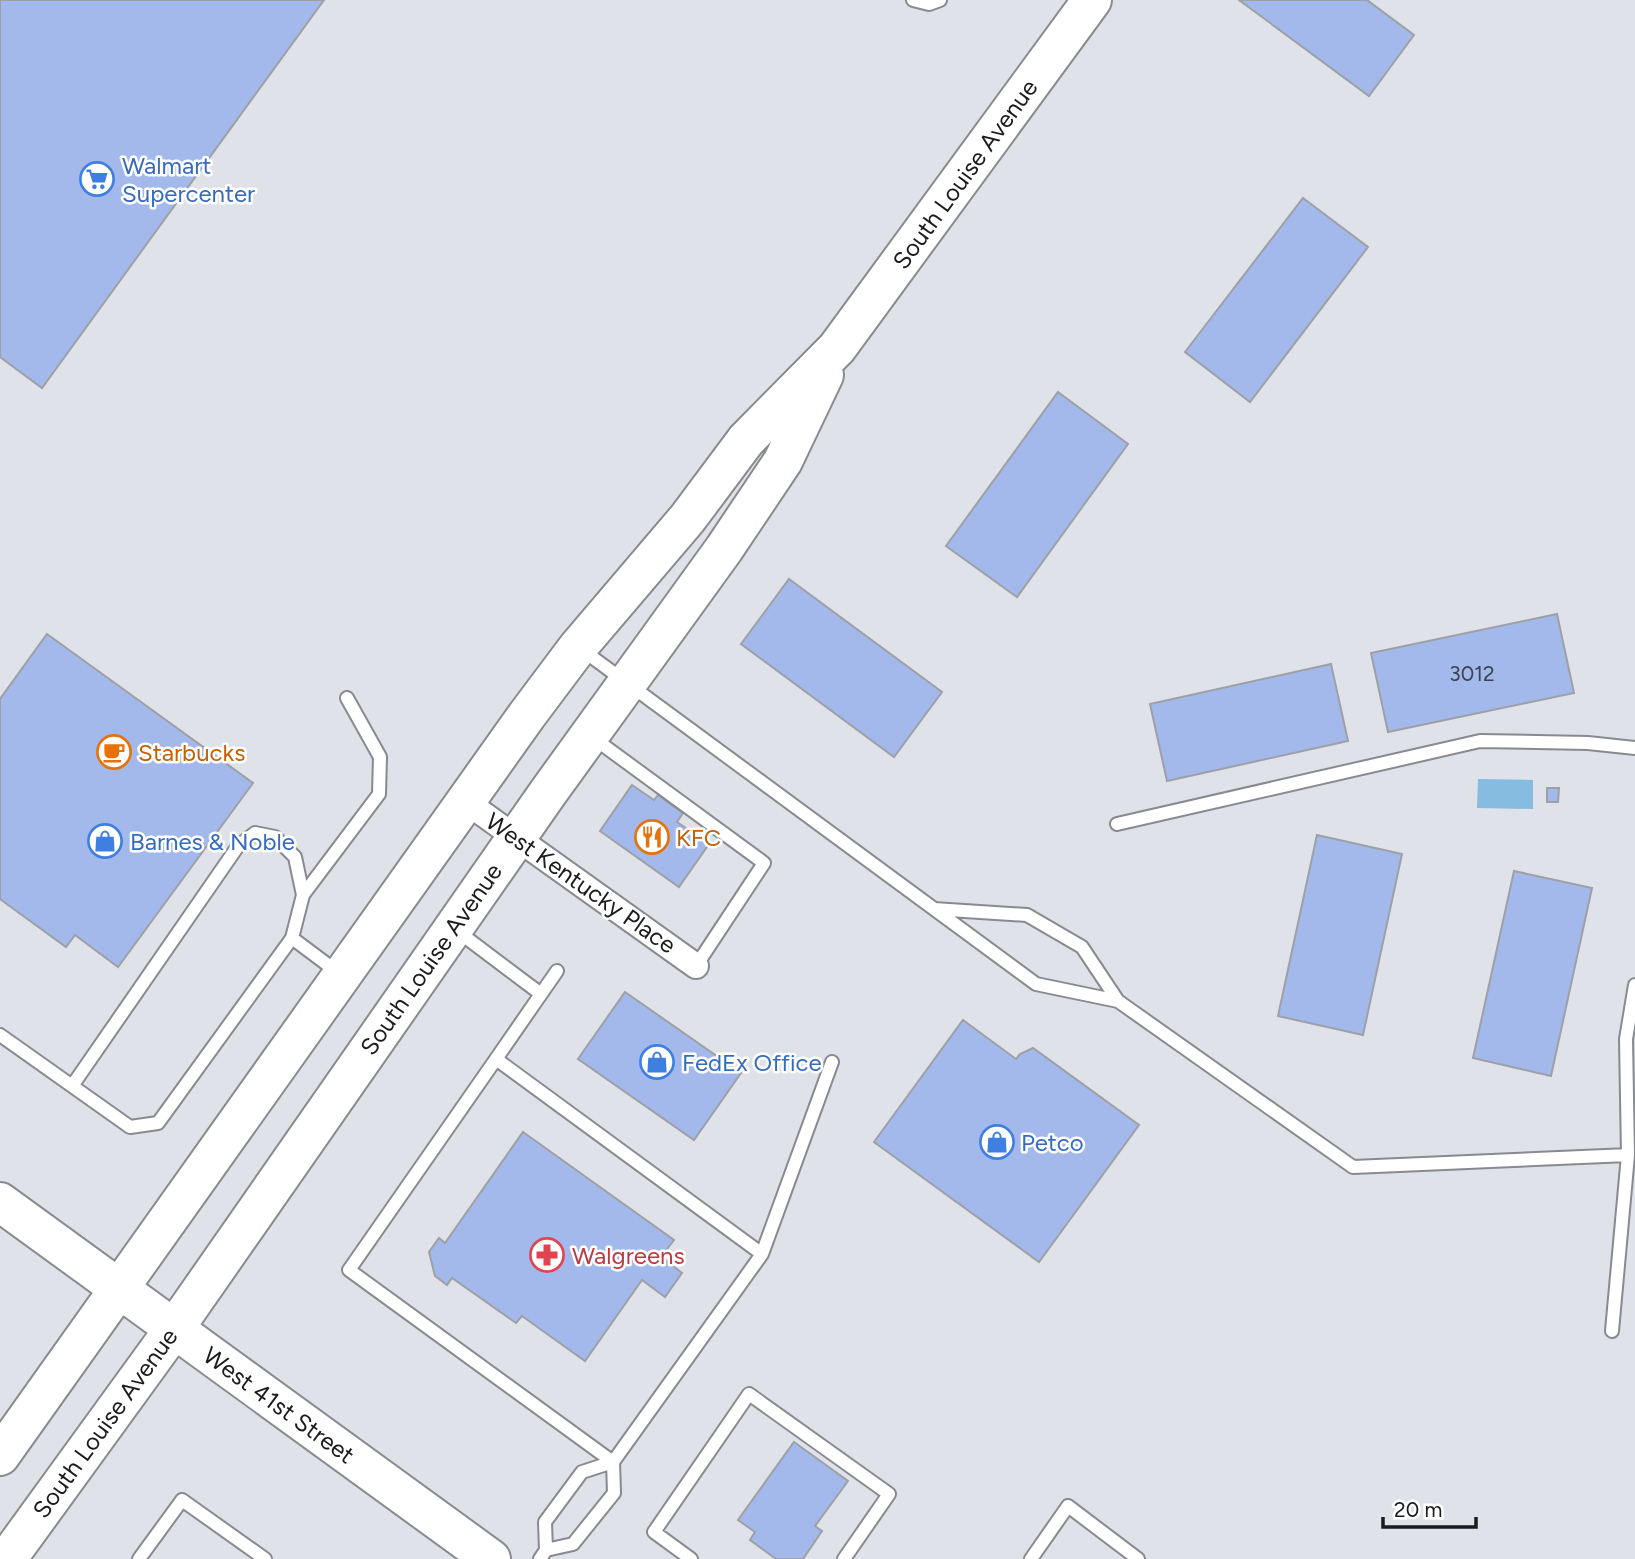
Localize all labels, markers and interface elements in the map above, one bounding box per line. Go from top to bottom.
street label: South Louise Avenue [887,74,1043,274]
place label: Walmart Supercenter [122,151,255,208]
supermarket icon: Walmart Supercenter [78,160,116,198]
house number: 3012 [1449,661,1495,686]
cafe icon: Starbucks [95,733,133,771]
place label: Starbucks [138,738,245,767]
street label: West Kentucky Place [480,806,682,960]
restaurant icon: KFC [633,818,671,856]
shop icon: Barnes & Noble [86,822,124,860]
place label: KFC [676,823,721,852]
place label: Barnes & Noble [130,827,295,856]
street label: South Louise Avenue [354,858,508,1060]
shop icon: FedEx Office [638,1043,676,1081]
place label: FedEx Office [682,1048,822,1077]
shop icon: Petco [978,1123,1016,1161]
place label: Petco [1021,1128,1084,1157]
pharmacy icon: Walgreens [528,1236,566,1274]
place label: Walgreens [572,1241,685,1270]
street label: South Louise Avenue [27,1323,183,1523]
street label: West 41st Street [198,1340,360,1470]
scale bar [1383,1486,1476,1530]
text: 20 m [1394,1497,1442,1522]

